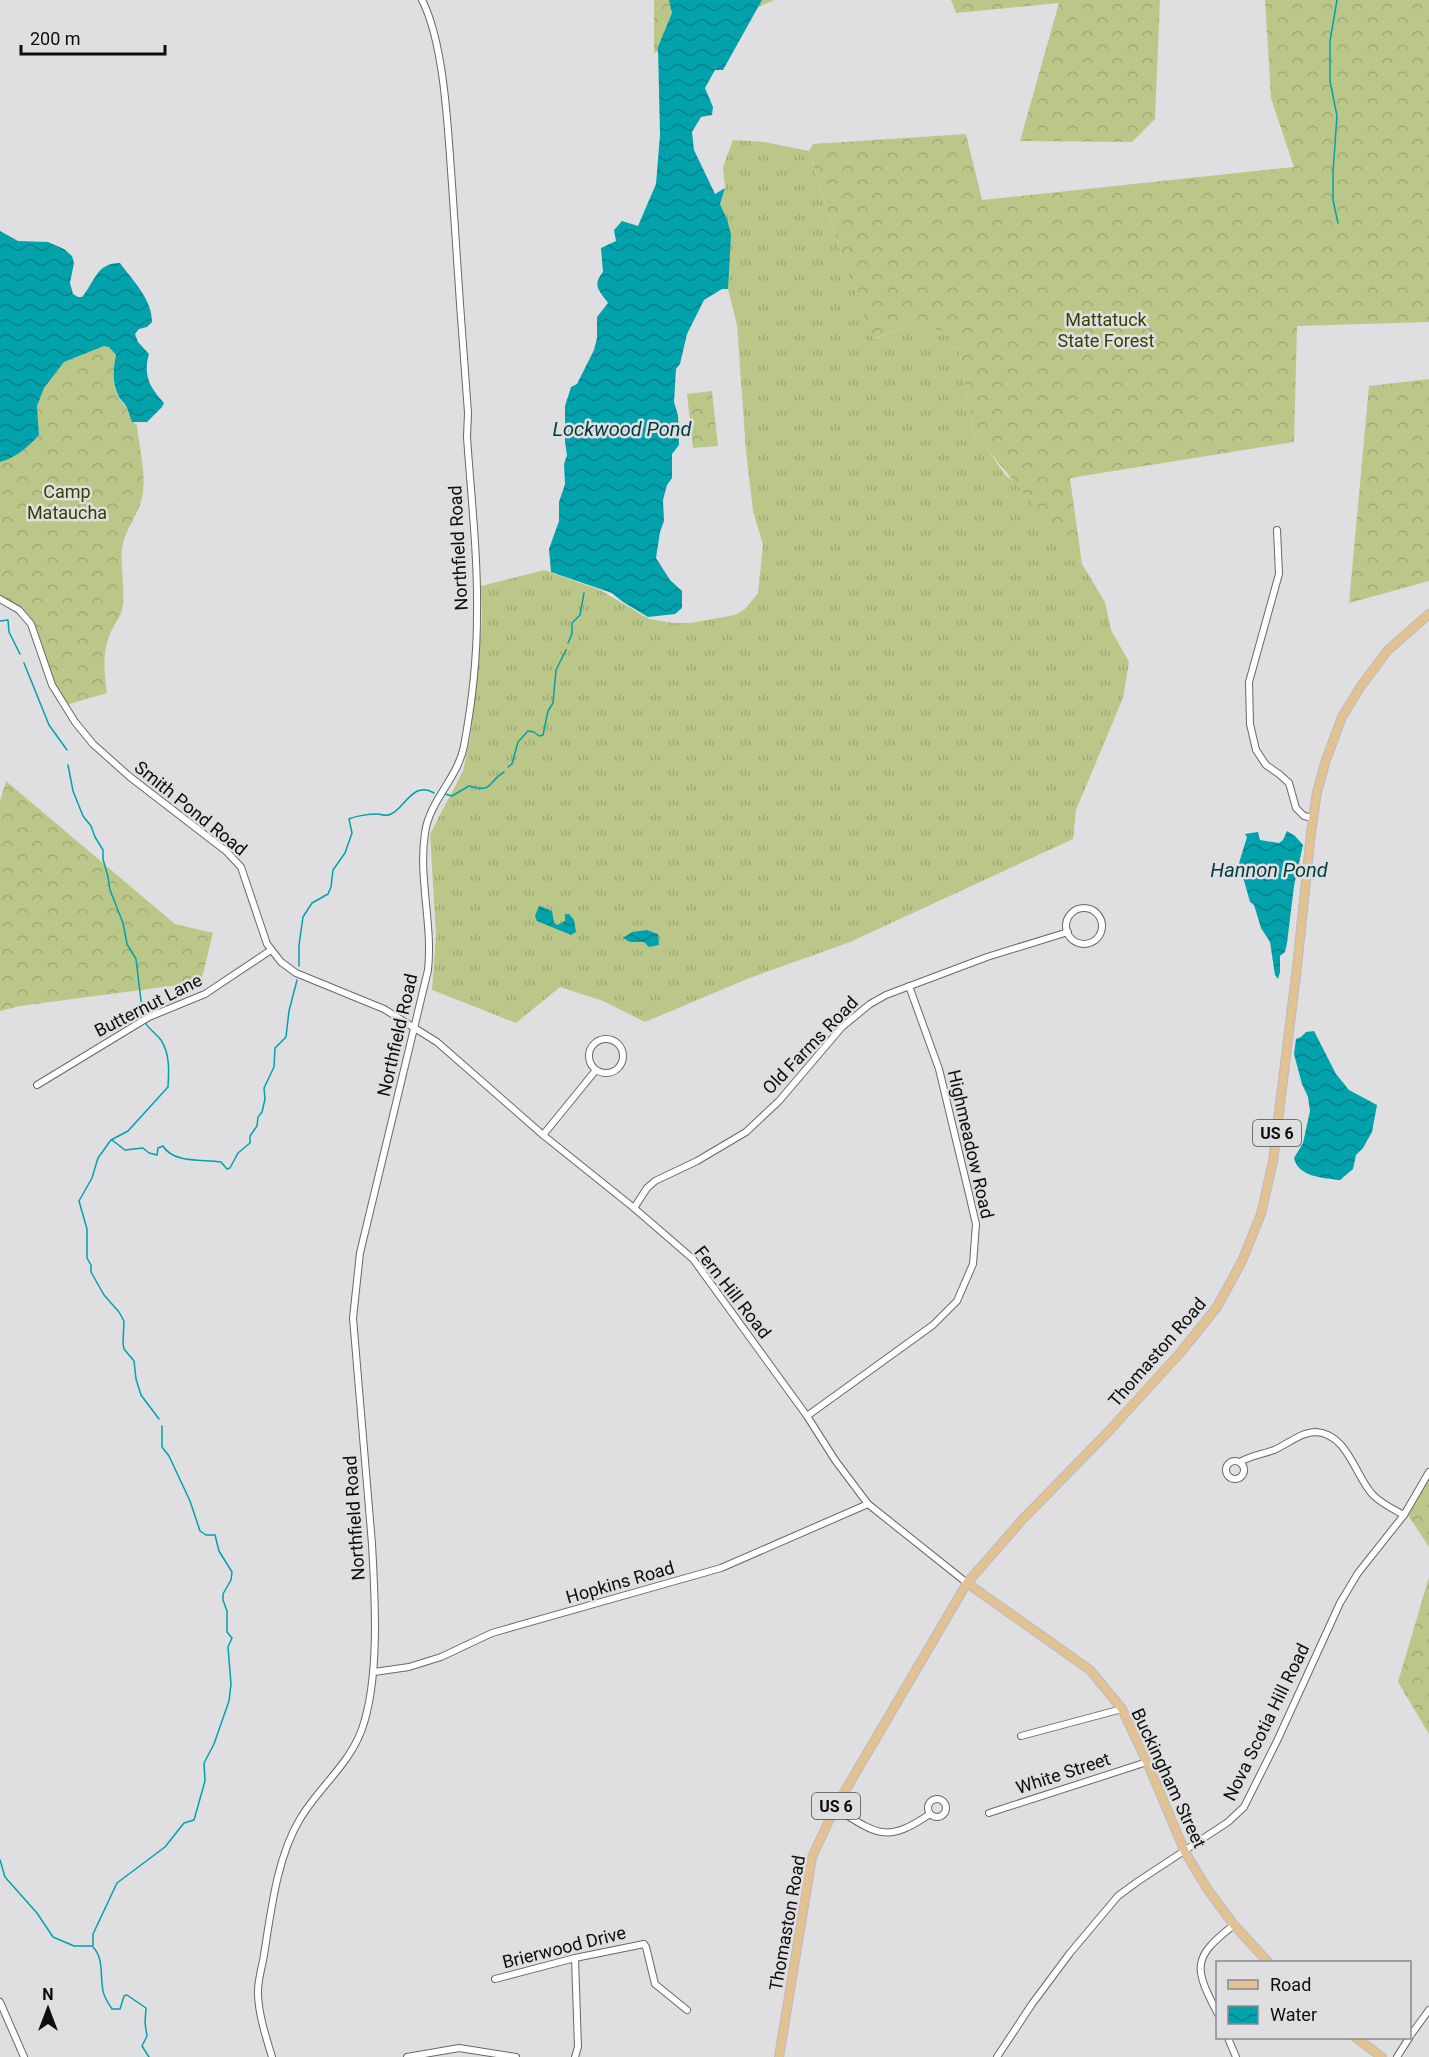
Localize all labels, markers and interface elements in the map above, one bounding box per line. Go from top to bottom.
scale bar [21,18,165,56]
text: 200 m [30,28,81,49]
park label: Mattatuck State Forest [1058,309,1155,351]
water label: Lockwood Pond [553,417,693,441]
park label: Camp Mataucha [27,481,107,523]
street label: Northfield Road [444,485,472,611]
street label: Smith Pond Road [131,756,251,860]
water label: Hannon Pond [1210,858,1329,882]
street label: Butternut Lane [91,969,205,1041]
street label: Northfield Road [373,972,421,1098]
street label: Old Farms Road [758,992,862,1098]
street label: Highmeadow Road [944,1068,998,1220]
road number: US 6 [1253,1120,1301,1146]
street label: Fern Hill Road [690,1242,776,1342]
street label: Thomaston Road [1104,1293,1210,1411]
street label: Northfield Road [339,1455,369,1581]
street label: Hopkins Road [563,1557,677,1607]
street label: Nova Scotia Hill Road [1219,1640,1313,1804]
street label: Buckingham Street [1127,1705,1211,1851]
street label: White Street [1013,1748,1113,1798]
road number: US 6 [812,1793,860,1819]
street label: Thomaston Road [765,1853,809,1993]
street label: Brierwood Drive [500,1921,628,1973]
legend [1216,1961,1411,2039]
text: Road [1270,1974,1311,1995]
north arrow [18,1979,78,2039]
text: N [42,1985,54,2004]
text: Water [1270,2004,1317,2025]

